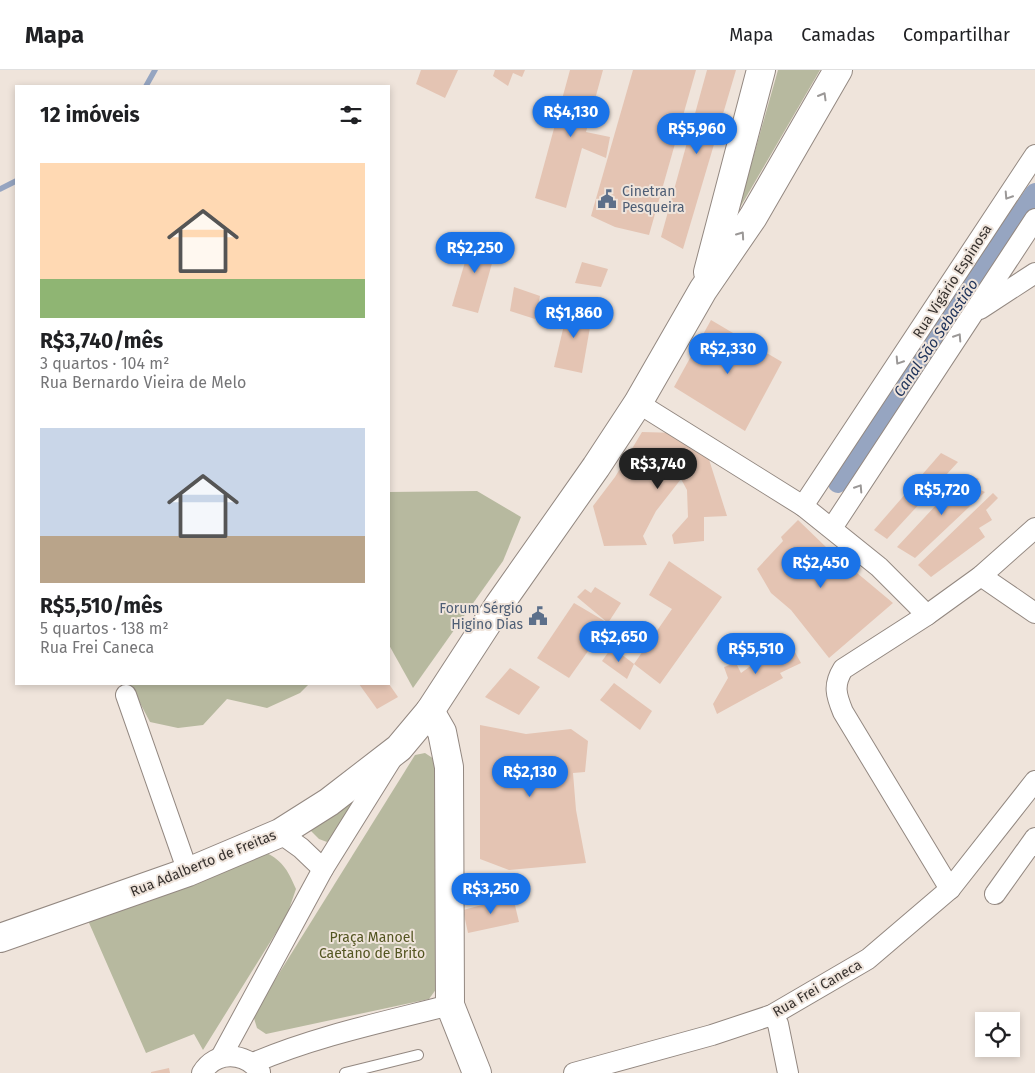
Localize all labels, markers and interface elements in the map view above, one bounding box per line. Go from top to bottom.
text: Mapa [25,21,84,49]
text: Mapa [729,24,773,46]
text: Camadas [801,24,875,46]
text: Compartilhar [903,24,1010,46]
one-way arrow [817,92,827,101]
pin: R$4,130 [525,96,617,138]
icon: filters [337,101,365,129]
text: 12 imóveis [40,102,140,128]
text: R$4,130 [544,102,598,121]
pin: R$5,960 [651,112,743,155]
text: R$5,960 [668,119,726,138]
place label: Cinetran Pesqueira [622,183,685,216]
public building icon: Cinetran Pesqueira [596,188,618,210]
one-way arrow [1005,190,1014,200]
icon: home [158,196,248,286]
street label: Rua Vigário Espinosa [909,221,996,341]
pin: R$2,250 [429,232,521,274]
one-way arrow [734,232,744,241]
text: R$2,250 [447,238,503,257]
water label: Canal São Sebastião [890,276,982,400]
pin: R$1,860 [528,296,620,339]
text: R$1,860 [546,303,602,322]
text: R$3,740/mês [40,328,163,354]
pin: R$2,330 [682,332,774,375]
one-way arrow [952,333,961,343]
text: R$2,330 [700,339,756,358]
text: 3 quartos · 104 m² [40,354,169,373]
one-way arrow [896,355,906,364]
text: Rua Bernardo Vieira de Melo [40,373,246,392]
pin: R$3,740 [612,448,704,490]
text: R$3,740 [630,454,686,473]
icon: home [158,461,248,551]
pin: R$5,720 [896,474,988,516]
text: R$5,720 [914,480,970,499]
one-way arrow [853,484,862,493]
pin: R$2,450 [775,546,867,589]
text: R$2,450 [793,553,849,572]
text: R$5,510/mês [40,593,163,619]
place label: Forum Sérgio Higino Dias [439,600,523,633]
public building icon: Forum Sérgio Higino Dias [527,605,549,627]
text: 5 quartos · 138 m² [40,619,169,638]
pin: R$2,650 [573,620,665,663]
text: R$2,650 [590,627,648,646]
pin: R$5,510 [710,632,802,675]
text: Rua Frei Caneca [40,638,154,657]
text: R$5,510 [728,639,784,658]
pin: R$2,130 [484,756,576,798]
text: R$2,130 [503,762,557,781]
street label: Rua Adalberto de Freitas [128,826,279,900]
pin: R$3,250 [445,872,537,915]
text: R$3,250 [463,879,519,898]
park label: Praça Manoel Caetano de Brito [319,929,425,962]
street label: Rua Frei Caneca [770,956,865,1021]
map controls [975,1012,1020,1057]
button: locate [975,1012,1020,1057]

